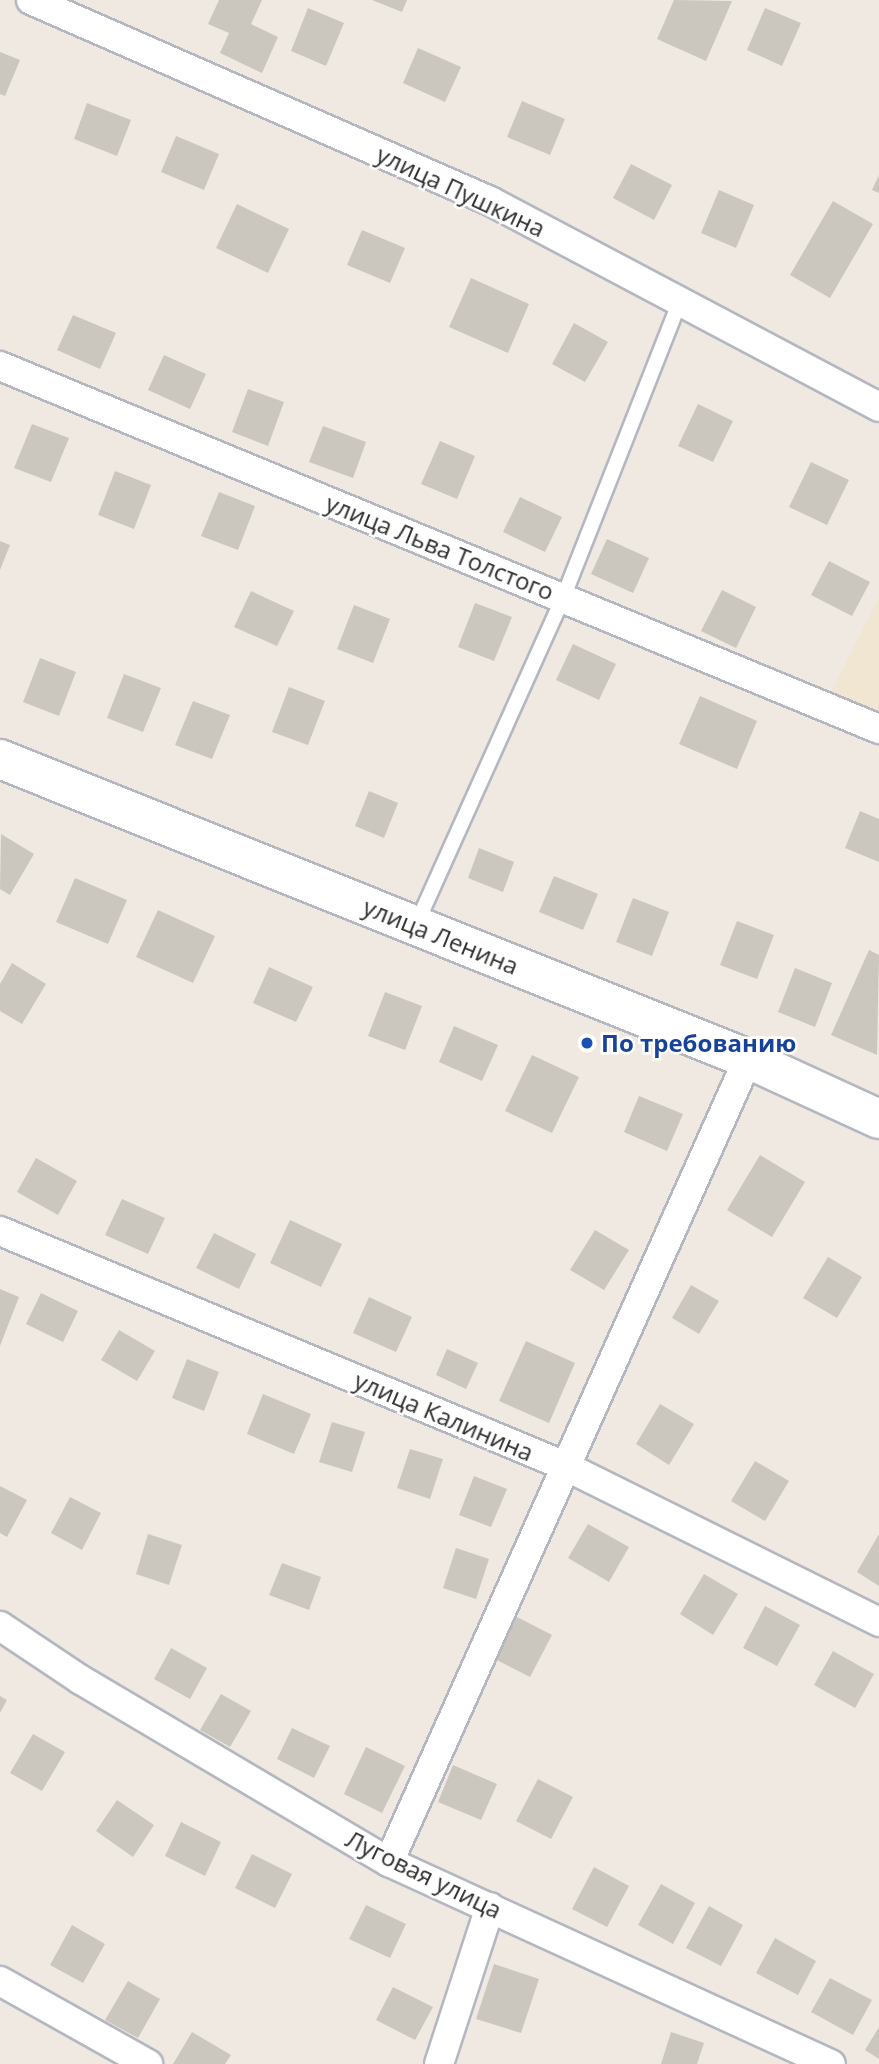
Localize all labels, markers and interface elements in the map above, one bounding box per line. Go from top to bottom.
street label: улица Пушкина [372,139,550,243]
street label: улица Льва Толстого [322,488,558,606]
street label: улица Ленина [359,892,523,980]
place label: По требованию [601,1029,796,1057]
marker: По требованию [579,1035,595,1051]
street label: улица Калинина [350,1365,538,1467]
street label: Луговая улица [341,1824,507,1924]

